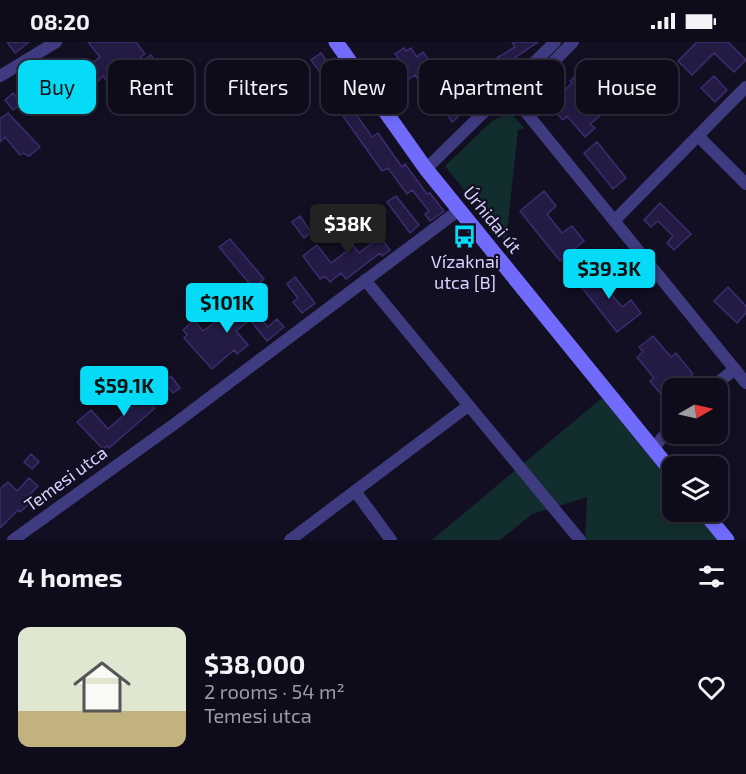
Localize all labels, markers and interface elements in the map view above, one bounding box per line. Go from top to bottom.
text: 08:20 [30,8,90,34]
chip: Buy [18,60,96,114]
chip: Rent [108,60,194,114]
chip: Filters [206,60,309,114]
chip: New [321,60,407,114]
chip: Apartment [419,60,564,114]
chip: House [576,60,678,114]
street label: Úrhidai út [459,181,527,257]
pin: $38K [312,204,384,255]
text: $38K [324,211,372,235]
bus stop icon: Vízaknai utca [B] [452,223,478,249]
pin: $39.3K [560,249,658,300]
place label: Vízaknai utca [B] [431,250,499,293]
text: $39.3K [577,256,641,280]
pin: $101K [185,283,269,334]
text: $101K [200,290,254,314]
pin: $59.1K [75,366,173,417]
text: $59.1K [94,373,154,397]
north arrow [662,378,728,444]
map controls [662,378,728,522]
street label: Temesi utca [20,441,111,516]
button: layers [662,456,728,522]
icon: filters [695,560,728,593]
text: 4 homes [18,561,123,592]
text: $38,000 [204,648,306,679]
icon: home [66,651,138,723]
icon: heart [695,671,728,704]
text: 2 rooms · 54 m² [204,679,345,703]
text: Temesi utca [204,703,312,727]

